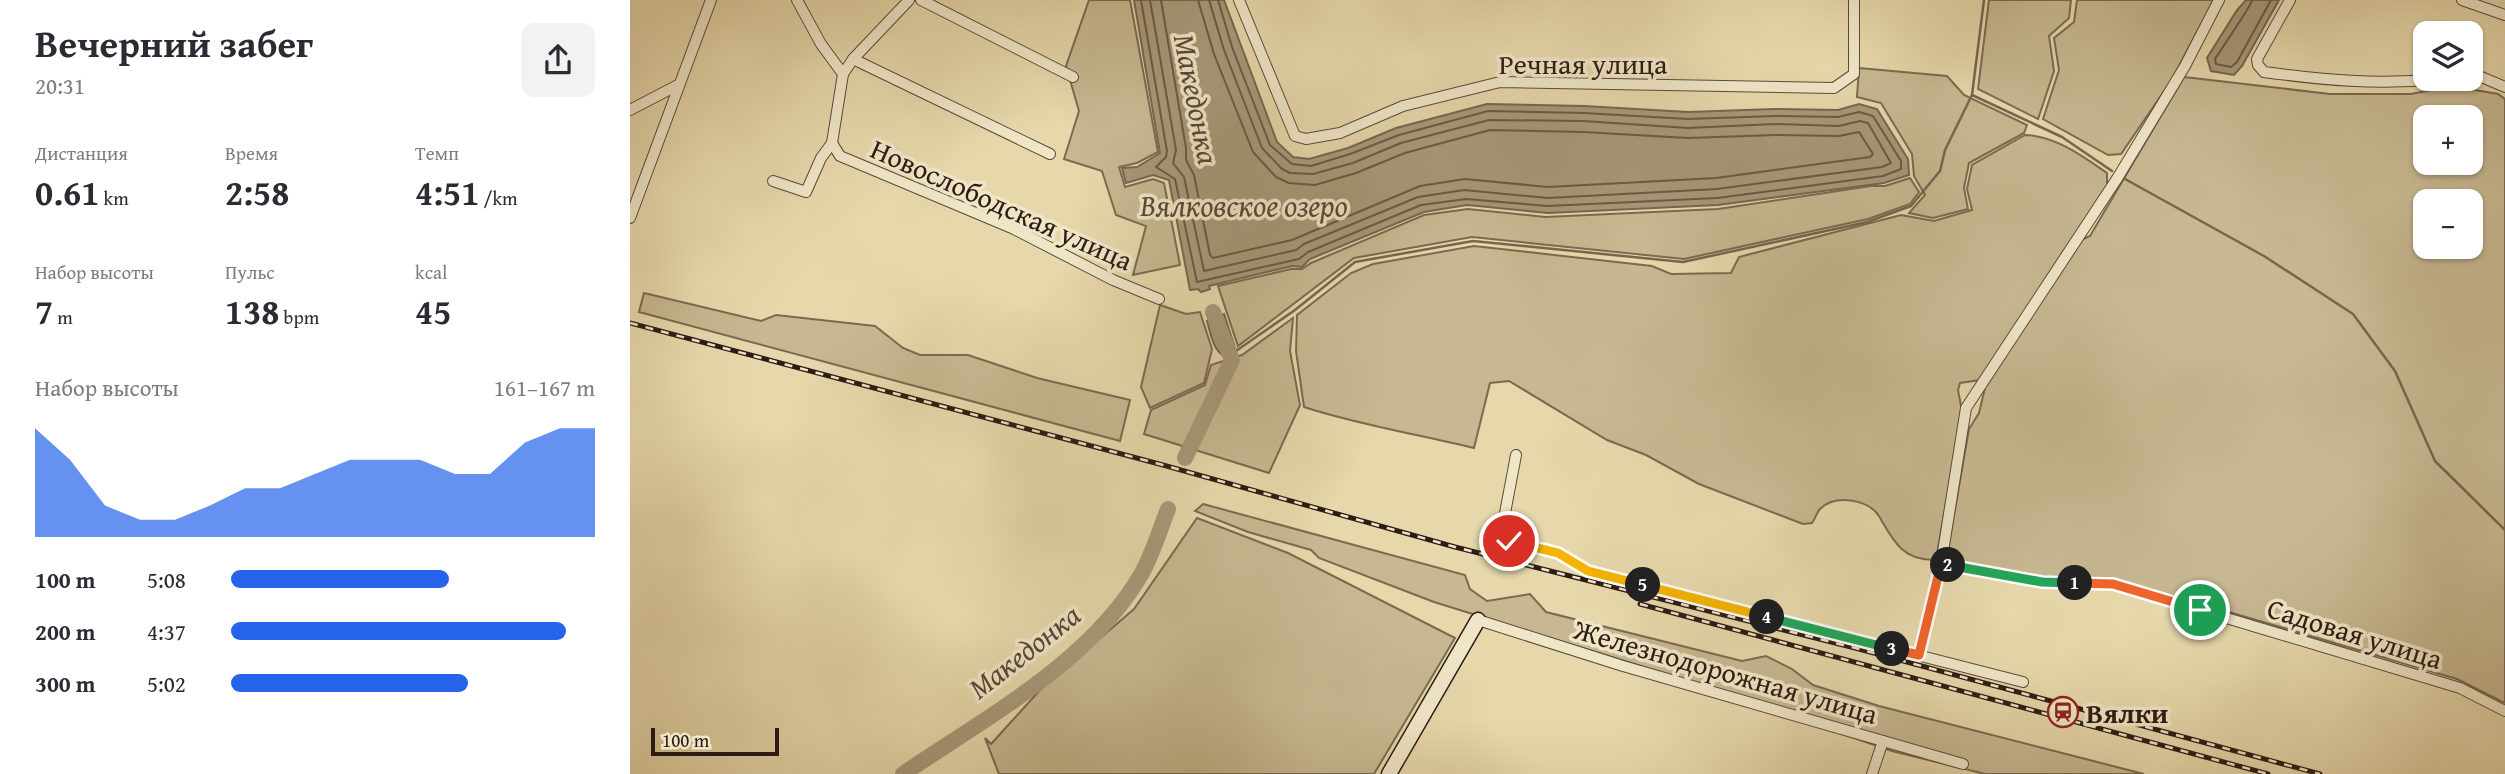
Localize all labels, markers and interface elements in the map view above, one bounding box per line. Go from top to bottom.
text: Вечерний забег [35,15,313,71]
map controls [2413,21,2483,259]
button: layers [2413,21,2483,91]
button: share [521,23,595,97]
water label: Македонка [1163,30,1231,168]
street label: Речная улица [1499,43,1668,84]
text: 20:31 [35,69,85,102]
button: + [2413,105,2483,175]
street label: Новослободская улица [864,128,1140,281]
text: Дистанция [35,139,128,167]
text: Время [225,139,278,167]
text: Темп [415,139,459,167]
text: 0.61 [35,167,99,218]
text: 2:58 [225,167,289,218]
text: 4:51 [415,167,479,218]
water label: Вялковское озеро [1139,183,1348,227]
text: km [99,184,129,212]
text: /km [479,184,518,212]
button: − [2413,189,2483,259]
text: Набор высоты [35,258,154,286]
text: Пульс [225,258,275,286]
text: kcal [415,258,447,286]
text: 7 [35,286,53,337]
text: 138 [225,286,279,337]
text: 45 [415,286,451,337]
text: m [53,303,73,331]
text: bpm [279,303,319,331]
text: Набор высоты [35,371,179,404]
text: 161–167 m [494,371,595,404]
pin [1479,511,1539,571]
icon: check [1490,522,1528,560]
pin: 2 [1930,548,1966,582]
text: 2 [1943,550,1952,578]
text: 100 m [35,563,96,596]
text: 5:08 [147,563,186,596]
pin: 1 [2058,566,2092,600]
pin: 5 [1626,568,1660,602]
text: 1 [2070,568,2079,596]
text: 5 [1638,570,1647,598]
pin [2170,580,2230,640]
street label: Садовая улица [2262,587,2448,679]
icon: arrive [2181,591,2219,629]
water label: Македонка [958,593,1090,709]
pin: 4 [1750,600,1784,634]
text: 4 [1762,602,1771,630]
street label: Железнодорожная улица [1568,608,1883,734]
text: 200 m [35,615,96,648]
text: 4:37 [147,615,186,648]
pin: 3 [1874,632,1910,666]
text: 3 [1887,634,1896,662]
text: 300 m [35,667,96,700]
text: 5:02 [147,667,186,700]
place label: Вялки [2086,692,2168,733]
station icon: Вялки [2046,695,2080,729]
scale bar [651,725,779,757]
text: 100 m [662,726,709,754]

